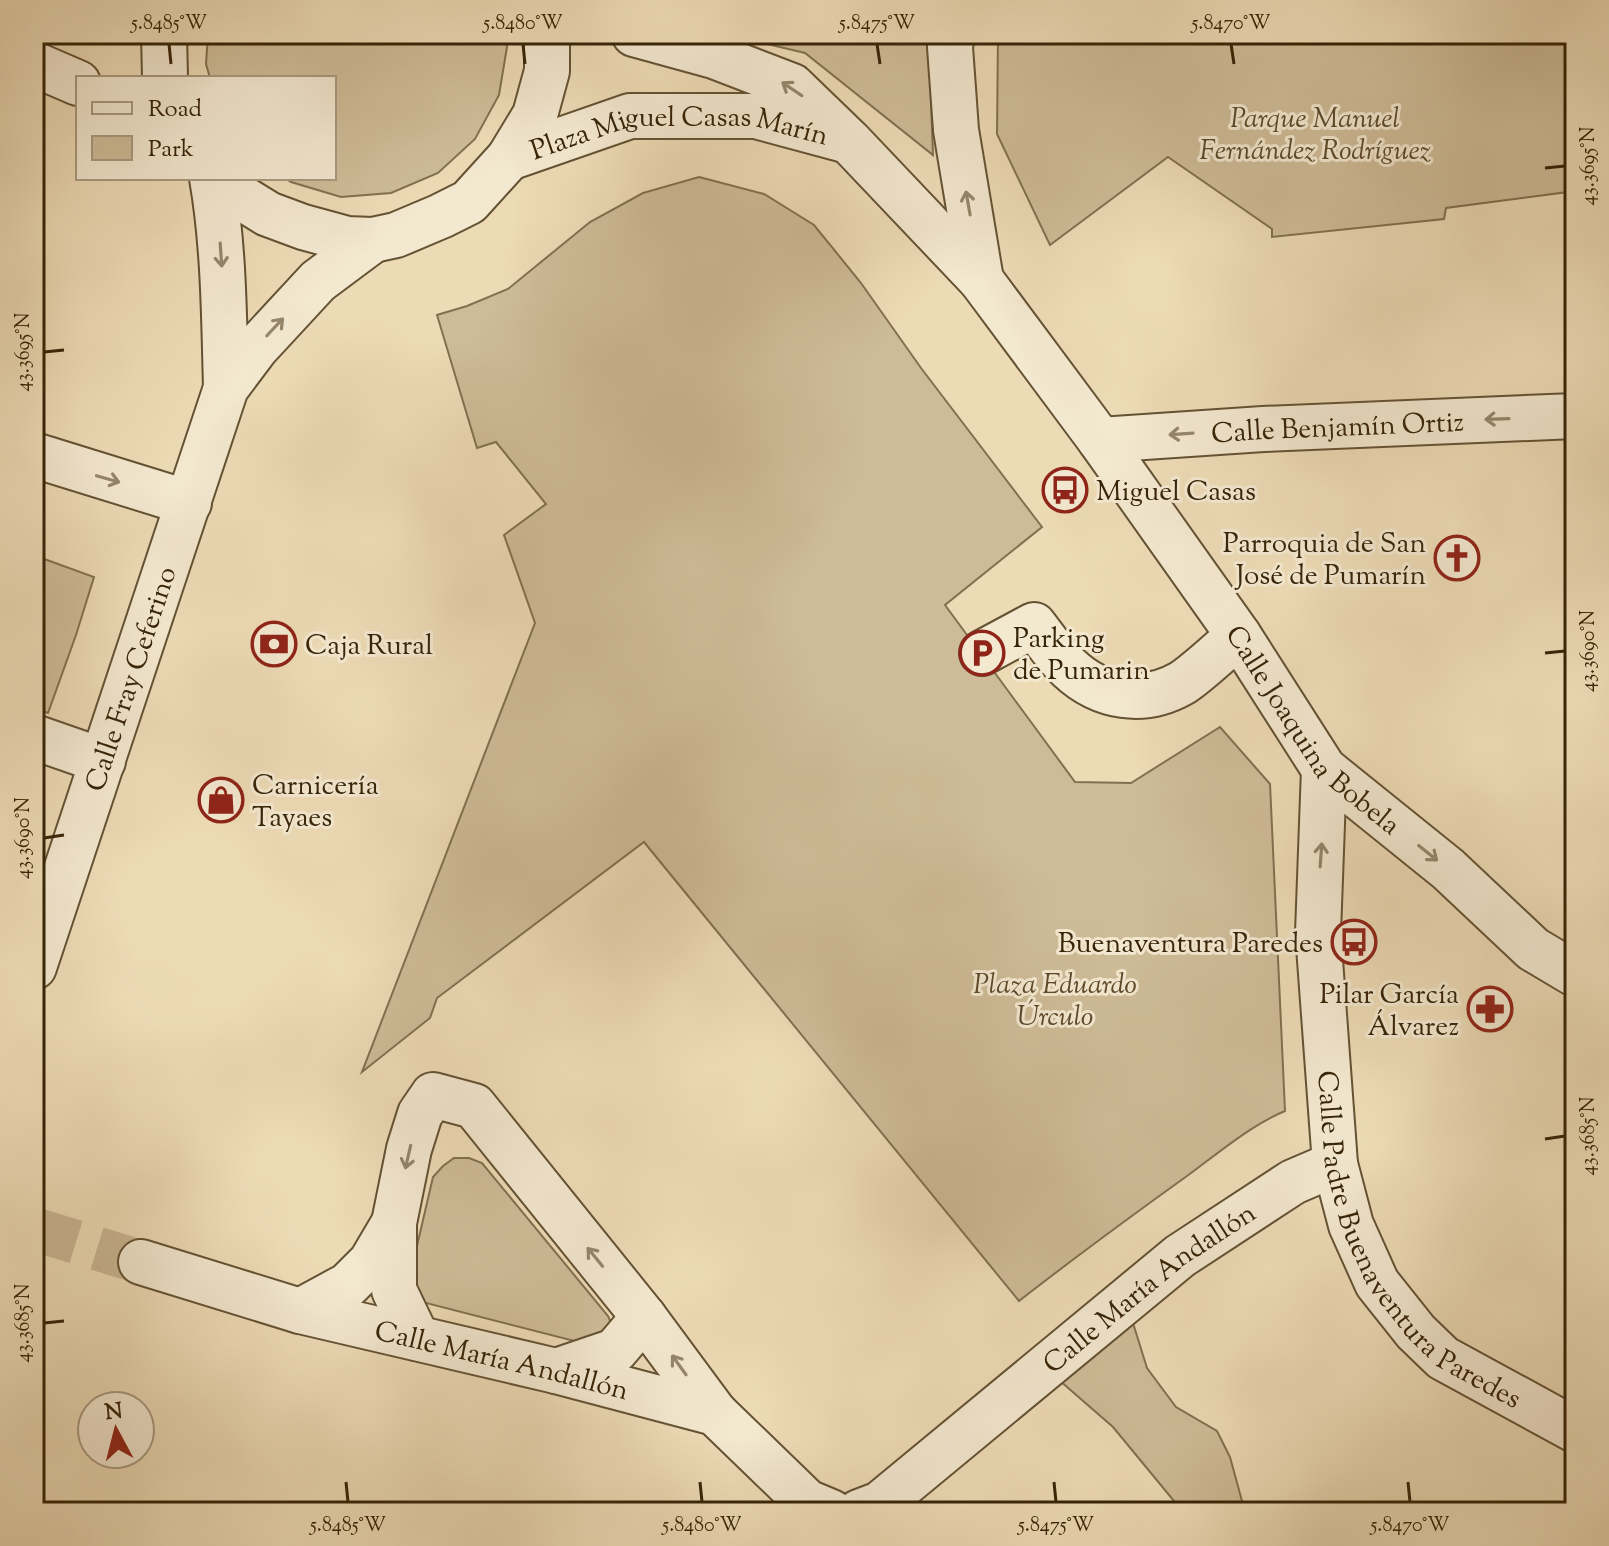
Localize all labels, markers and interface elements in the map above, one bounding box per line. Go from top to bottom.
text: 5.8485°W [130,10,207,39]
text: 5.8480°W [482,10,563,39]
text: 5.8475°W [838,10,915,39]
text: 5.8470°W [1191,10,1270,39]
legend [76,76,336,180]
one-way arrow [781,81,803,98]
text: Road [148,93,202,127]
street label: Plaza Miguel Casas Marín [525,99,832,172]
park label: Parque Manuel Fernández Rodríguez [1199,100,1431,172]
text: 43.3695°N [1575,126,1604,205]
text: Park [148,133,194,167]
one-way arrow [960,191,975,216]
one-way arrow [214,241,229,268]
text: 43.3695°N [10,312,39,391]
one-way arrow [265,318,283,338]
street label: Calle Benjamín Ortiz [1210,404,1465,455]
one-way arrow [1484,412,1511,427]
one-way arrow [1168,427,1195,442]
bus stop icon: Miguel Casas [1041,466,1089,514]
one-way arrow [95,472,121,487]
place label: Miguel Casas [1096,473,1256,513]
place label: Parroquia de San José de Pumarín [1223,525,1426,597]
church icon: Parroquia de San José de Pumarín [1433,534,1481,582]
street label: Calle Fray Ceferino [77,562,188,797]
text: 43.3690°N [1575,610,1604,692]
street label: Calle Joaquina Bobela [1214,618,1408,846]
bank icon: Caja Rural [250,620,298,668]
place label: Parking de Pumarin [1013,620,1150,692]
place label: Caja Rural [305,627,433,667]
parking icon: Parking de Pumarin [958,629,1006,677]
place label: Carnicería Tayaes [252,767,379,839]
shop icon: Carnicería Tayaes [197,776,245,824]
text: 43.3690°N [10,797,39,879]
one-way arrow [1314,842,1329,869]
one-way arrow [1417,844,1438,862]
bus stop icon: Buenaventura Paredes [1330,918,1378,966]
place label: Buenaventura Paredes [1058,925,1323,965]
park label: Plaza Eduardo Úrculo [973,966,1137,1038]
place label: Pilar García Álvarez [1319,976,1459,1048]
pharmacy icon: Pilar García Álvarez [1466,985,1514,1033]
street label: Calle Padre Buenaventura Paredes [1305,1069,1528,1420]
text: 43.3685°N [1575,1096,1604,1176]
one-way arrow [400,1143,415,1169]
street label: Calle María Andallón [1035,1194,1265,1384]
one-way arrow [586,1247,604,1267]
text: 43.3685°N [10,1283,39,1363]
street label: Calle María Andallón [370,1312,633,1412]
one-way arrow [671,1355,688,1377]
north arrow [76,1390,156,1470]
text: N [103,1396,125,1430]
text: 5.8485°W [309,1512,386,1541]
text: 5.8480°W [661,1512,742,1541]
text: 5.8475°W [1017,1512,1094,1541]
text: 5.8470°W [1370,1512,1449,1541]

